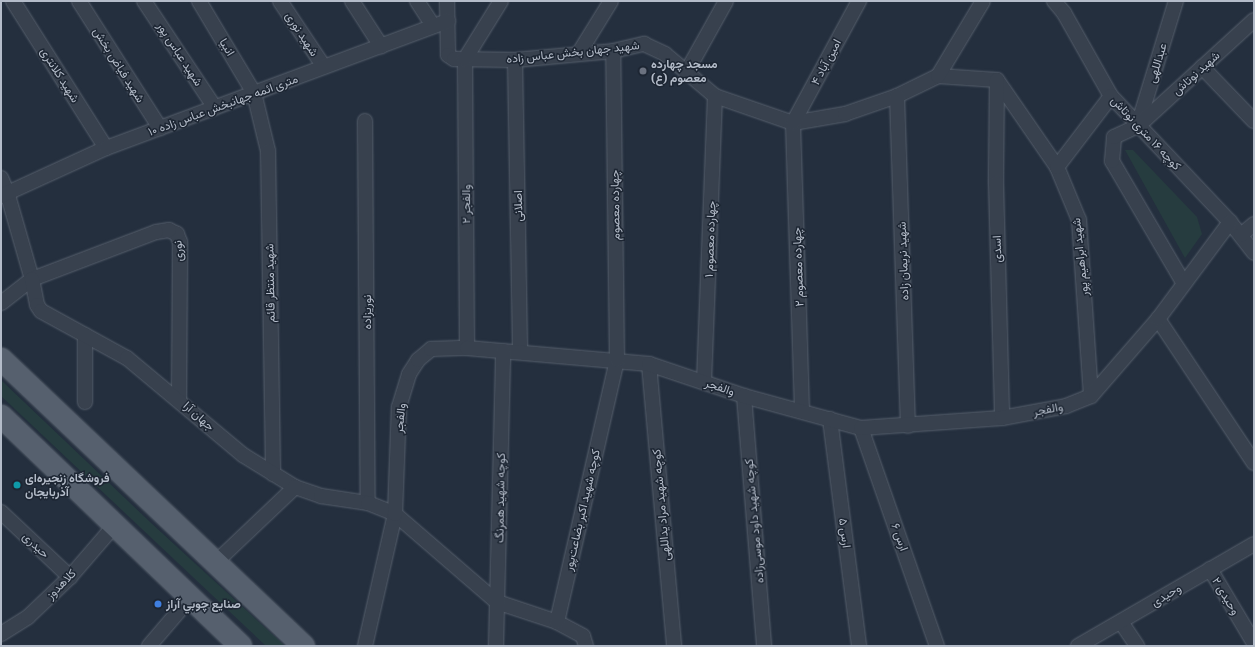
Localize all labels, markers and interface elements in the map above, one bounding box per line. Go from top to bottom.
street label: شهید نوری [282,9,322,59]
street label: شهید عباس پور [154,19,206,89]
street label: شهید فیاض بخش [90,25,148,105]
street label: انبیا [216,36,238,58]
street label: ۴ امین آباد [808,37,844,87]
street label: شهید جهان بخش عباس زاده [506,38,640,66]
street label: عبداللهی [1144,41,1170,85]
street label: شهید کلانتری [37,45,83,105]
street label: شهید نوتاش [1169,48,1223,98]
place label: مسجد چهارده معصوم (ع) [651,57,718,85]
marker: مسجد چهارده معصوم (ع) [638,66,648,76]
street label: ۱۰ متری ائمه جهانبخش عباس زاده [146,71,300,139]
street label: کوچه ۱۶ متری نوتاش [1108,93,1184,173]
street label: چهارده معصوم [607,170,623,240]
street label: والفجر ۲ [459,184,473,224]
street label: اصلانی [511,190,525,222]
street label: چهارده معصوم ۱ [701,201,719,277]
street label: شهید ابراهیم پور [1069,217,1091,297]
street label: شهید نریمان زاده [894,221,912,301]
street label: چهارده معصوم ۲ [789,227,807,307]
street label: اسدی [989,235,1005,263]
street label: نوری [170,240,186,262]
street label: شهید منتظر قائم [262,243,278,323]
street label: نوریزاده [360,295,374,329]
street label: والفجر [703,375,737,399]
street label: جهان آرا [181,398,217,434]
street label: والفجر [1032,399,1064,419]
street label: والفجر [391,402,409,434]
street label: کوچه شهید اکبر بضاعت‌پور [561,448,603,572]
street label: کوچه شهید مراد یداللهی [649,448,673,562]
street label: کوچه شهید همرنگ [492,453,508,543]
street label: کوچه شهید داود موسی‌زاده [741,458,767,584]
place label: فروشگاه زنجیره‌ای آذربایجان [25,471,110,499]
marker: فروشگاه زنجیره‌ای آذربایجان [12,480,22,490]
street label: ارس ۵ [836,517,854,549]
street label: ارس ۶ [888,521,912,553]
street label: حیدری [20,529,52,561]
street label: کلاهدوز [43,566,79,602]
street label: وحیدی ۲ [1209,574,1243,618]
street label: وحیدی [1148,580,1184,610]
place label: صنايع چوبي آراز [166,597,241,611]
marker: صنايع چوبي آراز [153,599,163,609]

